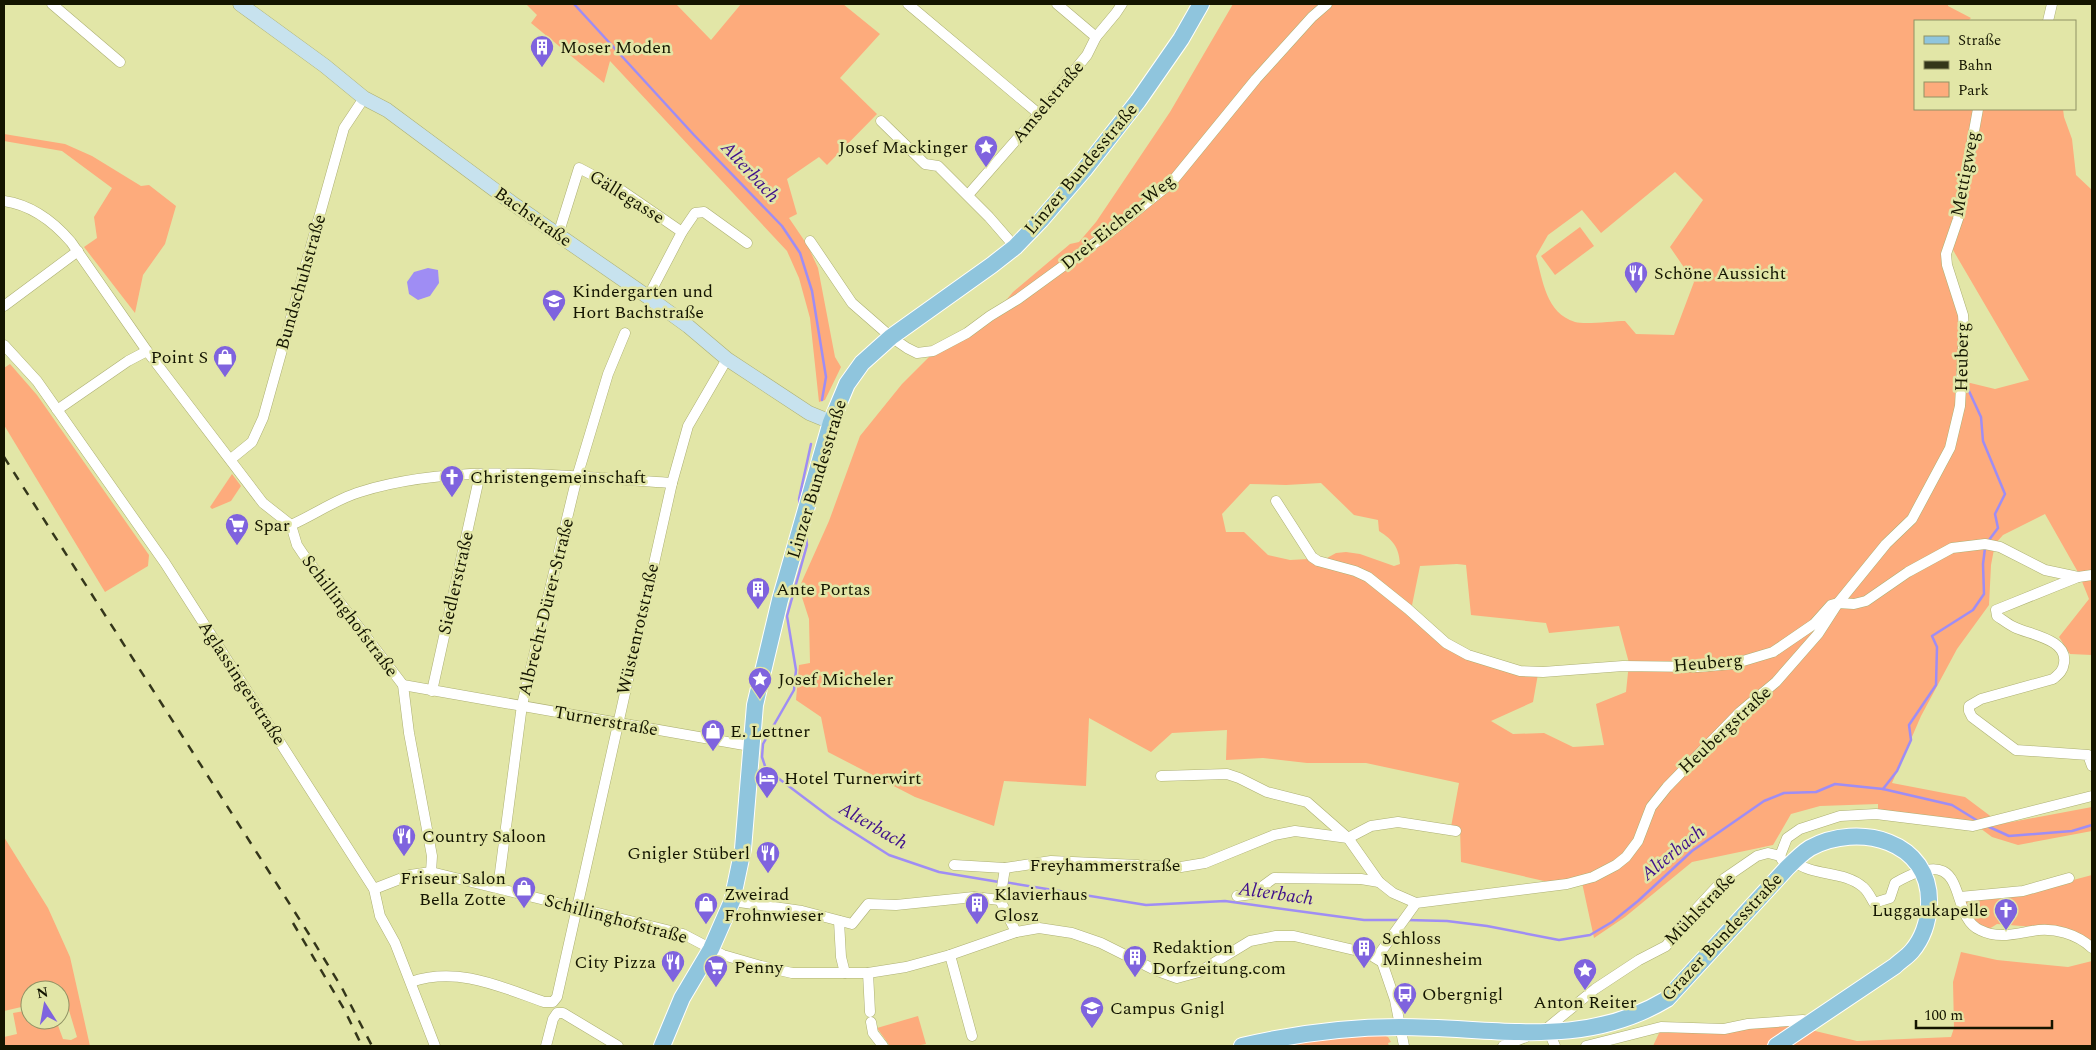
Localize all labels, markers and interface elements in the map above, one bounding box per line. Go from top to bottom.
legend [1914,20,2076,110]
text: Straße [1958,29,2001,52]
building icon: Moser Moden [529,34,555,68]
place label: Moser Moden [560,34,671,61]
text: Bahn [1958,54,1993,77]
street label: Amselstraße [1005,55,1091,149]
text: Park [1958,79,1989,102]
street label: Linzer Bundesstraße [1018,97,1144,241]
street label: Mettigweg [1944,129,1986,219]
water label: Alterbach [713,134,786,210]
place label: Josef Mackinger [839,134,968,161]
place icon: Josef Mackinger [973,134,999,168]
street label: Gällegasse [584,163,670,231]
street label: Drei-Eichen-Weg [1055,167,1181,277]
street label: Bachstraße [489,180,577,254]
street label: Bundschuhstraße [269,211,333,353]
restaurant icon: Schöne Aussicht [1623,260,1649,294]
place label: Schöne Aussicht [1654,260,1786,287]
place label: Kindergarten und Hort Bachstraße [572,278,713,326]
school or university icon: Kindergarten und Hort Bachstraße [541,288,567,322]
street label: Heuberg [1948,322,1976,392]
place label: Point S [151,344,208,371]
shop icon: Point S [212,344,238,378]
street label: Linzer Bundesstraße [780,396,854,562]
church icon: Christengemeinschaft [439,464,465,498]
place label: Christengemeinschaft [470,464,646,491]
supermarket icon: Spar [224,512,250,546]
place label: Spar [254,512,290,539]
street label: Albrecht-Dürer-Straße [511,515,581,699]
street label: Siedlerstraße [431,529,481,637]
street label: Schillinghofstraße [295,549,405,683]
street label: Wüstenrotstraße [610,561,666,697]
building icon: Ante Portas [745,576,771,610]
place label: Ante Portas [776,576,871,603]
street label: Aglassingerstraße [192,615,292,751]
street label: Heuberg [1672,647,1744,679]
place icon: Josef Micheler [747,666,773,700]
place label: Josef Micheler [778,666,893,693]
street label: Heubergstraße [1672,680,1778,780]
street label: Turnerstraße [552,699,660,743]
shop icon: E. Lettner [700,718,726,752]
place label: E. Lettner [730,718,810,745]
hotel icon: Hotel Turnerwirt [754,765,780,799]
place label: Hotel Turnerwirt [784,765,921,792]
water label: Alterbach [832,794,913,857]
water label: Alterbach [1634,818,1712,889]
restaurant icon: Country Saloon [391,823,417,857]
place label: Country Saloon [422,823,546,850]
place label: Gnigler Stüberl [627,840,750,867]
restaurant icon: Gnigler Stüberl [755,840,781,874]
street label: Freyhammerstraße [1030,852,1180,879]
place label: Friseur Salon Bella Zotte [400,865,506,913]
street label: Mühlstraße [1658,866,1742,952]
street label: Grazer Bundesstraße [1655,867,1789,1007]
water label: Alterbach [1236,874,1316,914]
shop icon: Friseur Salon Bella Zotte [511,875,537,909]
place label: Zweirad Frohnwieser [724,881,824,929]
place label: Klavierhaus Glosz [994,881,1088,929]
street label: Schillinghofstraße [542,887,690,951]
shop icon: Zweirad Frohnwieser [693,891,719,925]
building icon: Klavierhaus Glosz [964,891,990,925]
place label: Luggaukapelle [1872,897,1988,924]
church icon: Luggaukapelle [1993,897,2019,931]
place label: Schloss Minnesheim [1382,925,1483,973]
place label: Redaktion Dorfzeitung.com [1152,934,1286,982]
building icon: Schloss Minnesheim [1351,935,1377,969]
building icon: Redaktion Dorfzeitung.com [1122,944,1148,978]
place label: City Pizza [575,949,656,976]
restaurant icon: City Pizza [660,949,686,983]
supermarket icon: Penny [703,954,729,988]
place label: Penny [734,954,785,981]
place icon: Anton Reiter [1572,957,1598,991]
north arrow [20,980,70,1030]
text: N [35,981,50,1004]
bus stop icon: Obergnigl [1392,981,1418,1015]
place label: Obergnigl [1422,981,1503,1008]
place label: Anton Reiter [1533,989,1637,1016]
school or university icon: Campus Gnigl [1079,995,1105,1029]
place label: Campus Gnigl [1110,995,1225,1022]
scale bar [1916,998,2052,1030]
text: 100 m [1924,1004,1963,1027]

